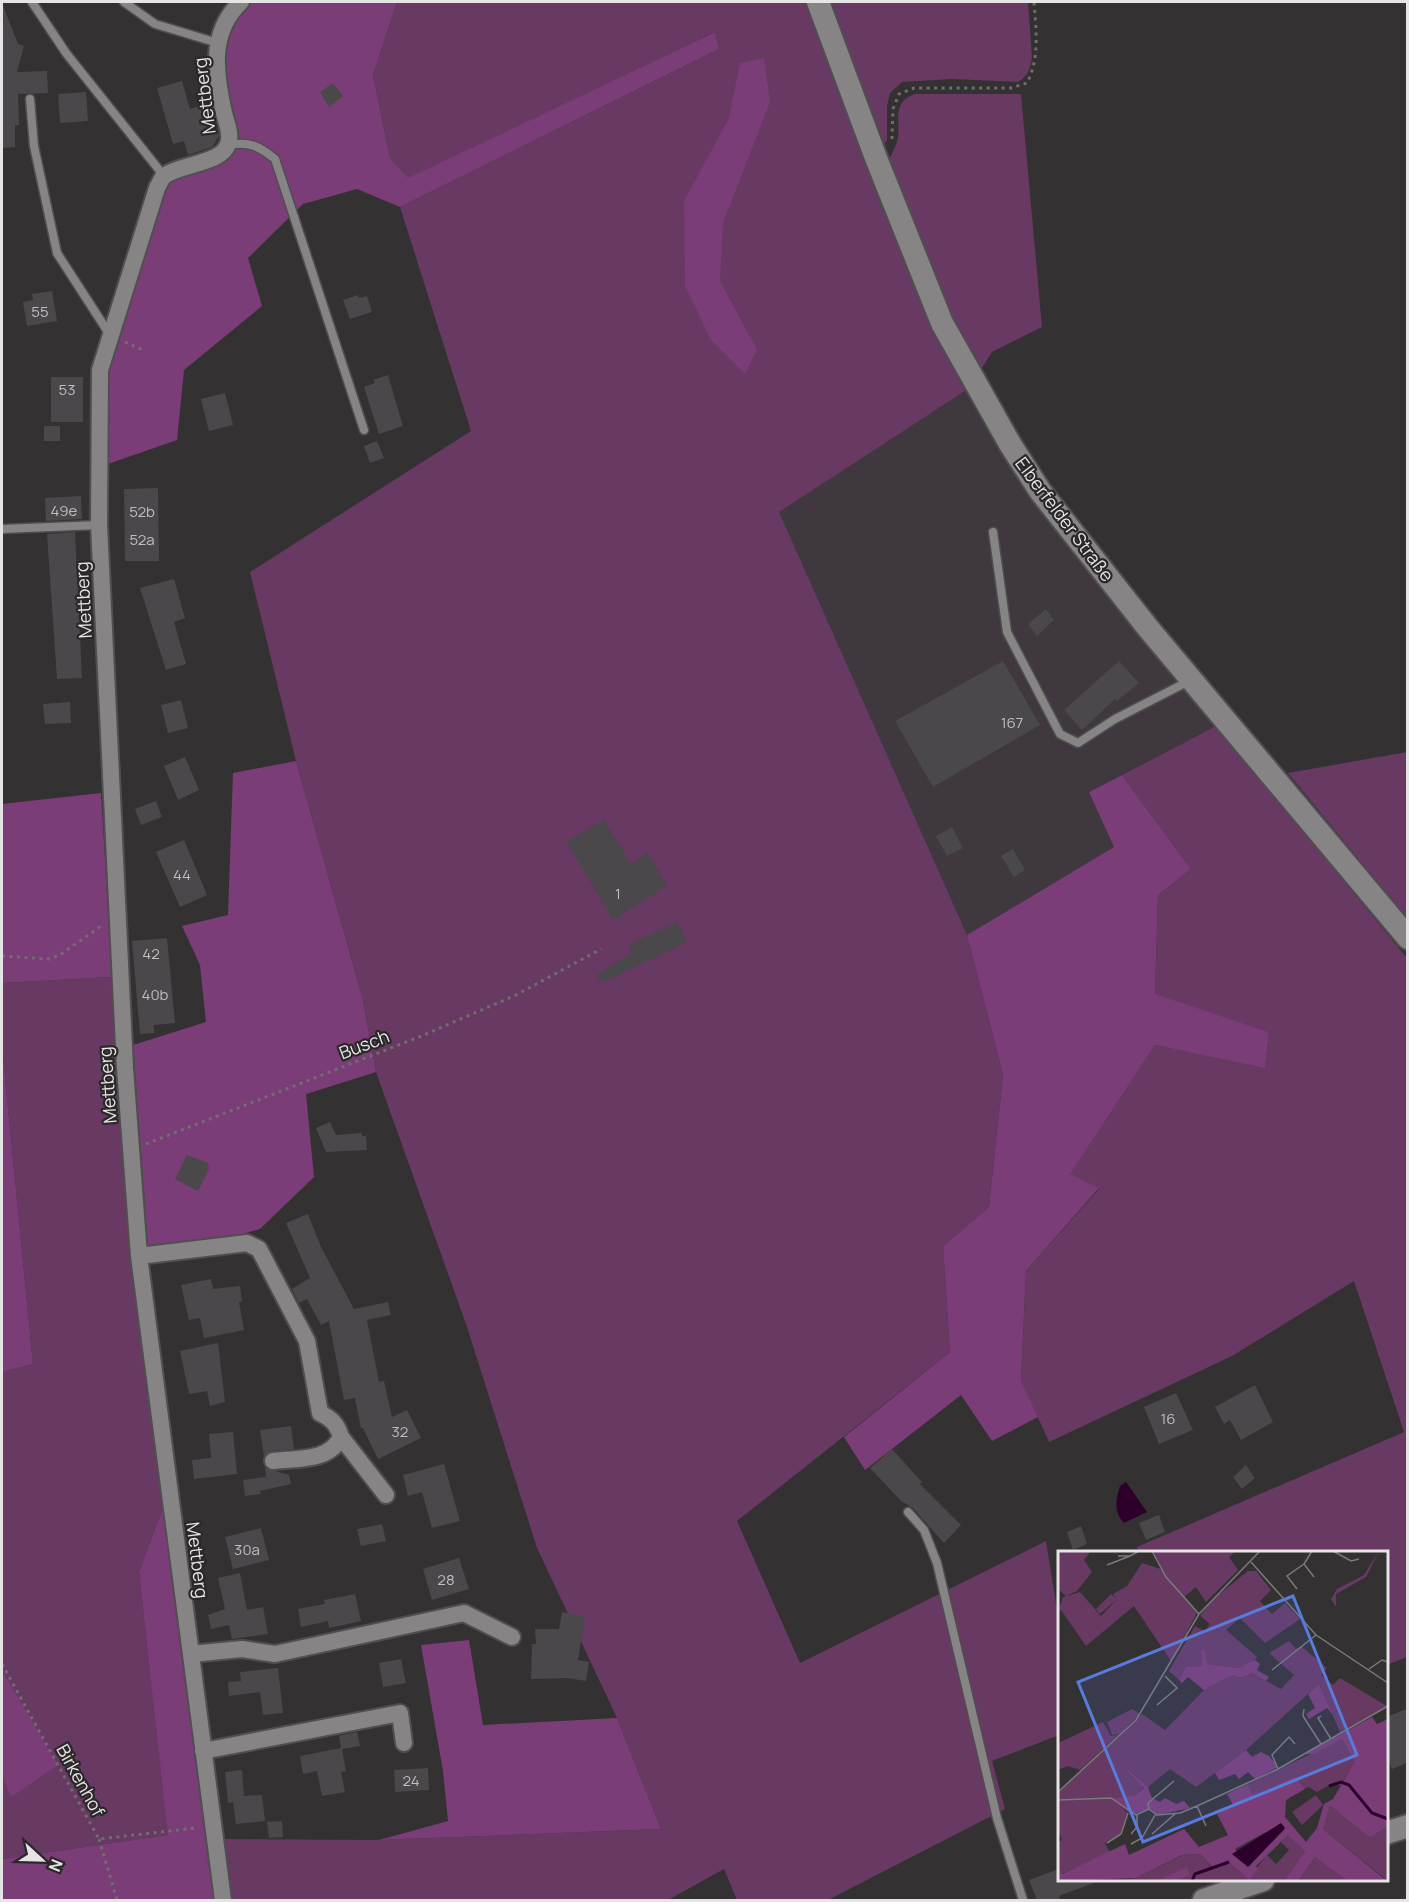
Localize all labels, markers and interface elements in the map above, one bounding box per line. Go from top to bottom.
street label: Mettberg [187,56,221,136]
house number: 55 [31,301,49,322]
house number: 53 [59,379,75,400]
street label: Elberfelder Straße [1010,452,1120,586]
house number: 49e [51,500,78,521]
house number: 52b [129,501,155,522]
house number: 52a [129,529,155,550]
street label: Mettberg [69,561,97,639]
house number: 167 [1001,712,1023,733]
house number: 44 [173,864,191,885]
house number: 1 [615,883,621,904]
house number: 42 [142,943,160,964]
house number: 40b [142,984,169,1005]
street label: Busch [335,1024,393,1064]
street label: Mettberg [92,1046,122,1124]
house number: 16 [1160,1408,1176,1429]
house number: 32 [392,1421,408,1442]
street label: Mettberg [181,1520,215,1600]
house number: 30a [234,1539,260,1560]
inset map [1058,1551,1388,1881]
house number: 28 [437,1569,455,1590]
street label: Birkenhof [51,1740,111,1821]
house number: 24 [402,1770,420,1791]
north arrow [12,1830,72,1890]
text: N [44,1856,68,1875]

